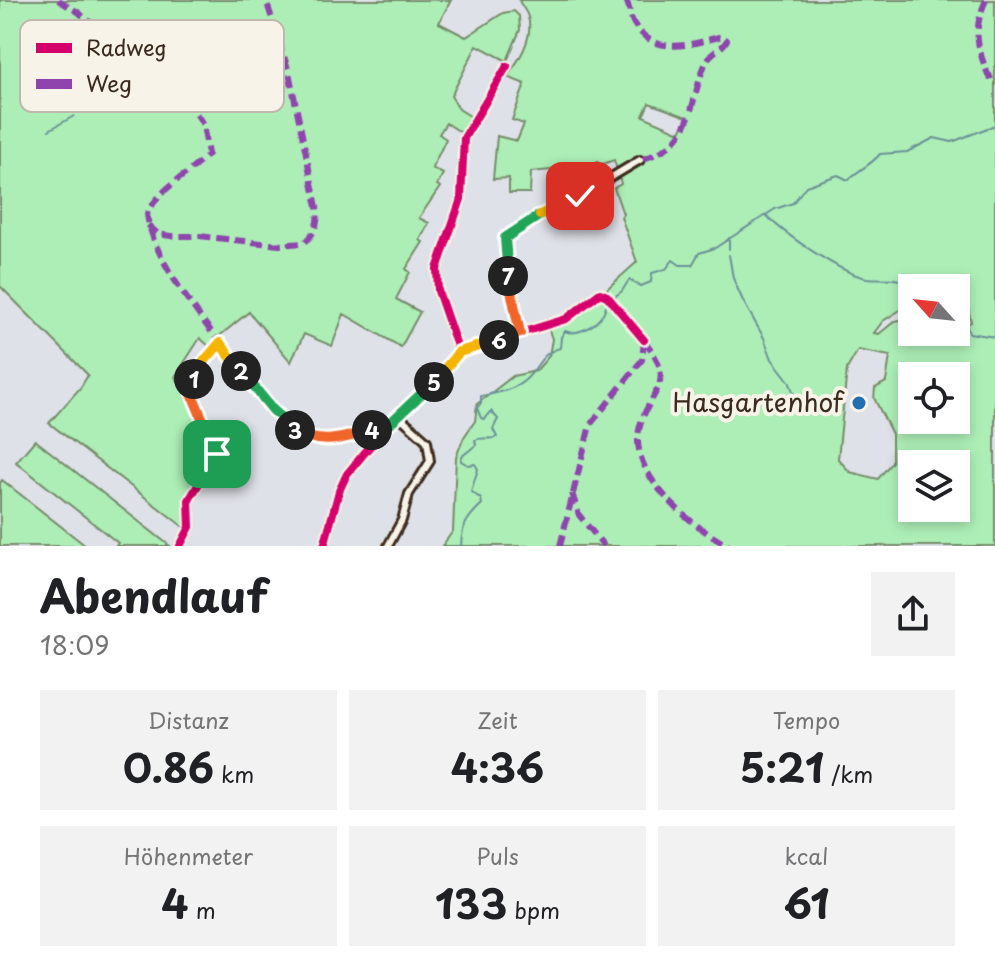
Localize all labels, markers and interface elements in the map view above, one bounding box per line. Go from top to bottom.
legend [20,20,284,112]
text: Radweg [86,30,167,63]
text: Weg [86,66,132,99]
pin [546,162,614,230]
icon: check [558,174,602,218]
pin: 7 [488,256,528,296]
text: 7 [502,259,514,292]
north arrow [898,274,970,346]
map controls [898,274,970,522]
pin: 6 [479,320,519,360]
text: 6 [491,323,507,356]
pin: 2 [221,351,261,391]
text: 2 [233,354,249,387]
pin: 1 [174,359,214,399]
text: 1 [189,362,199,395]
pin: 5 [414,362,454,402]
button: locate [898,362,970,434]
text: 5 [427,365,441,398]
place label: Hasgartenhof [672,382,845,421]
marker: Hasgartenhof [850,394,868,412]
pin: 3 [275,410,315,450]
pin: 4 [352,410,392,450]
text: 3 [288,413,302,446]
text: 4 [365,413,379,446]
pin [183,420,251,488]
icon: arrive [195,432,239,476]
button: layers [898,450,970,522]
text: Abendlauf [40,562,268,628]
button: share [871,572,955,656]
text: 18:09 [40,625,110,664]
text: Distanz [148,703,229,736]
text: Zeit [477,703,518,736]
text: Tempo [773,703,840,736]
text: 0.86 [123,736,214,797]
text: 4:36 [451,736,544,797]
text: 5:21 [740,736,824,797]
text: km [214,757,254,790]
text: /km [824,757,873,790]
text: Höhenmeter [124,839,253,872]
text: Puls [476,839,519,872]
text: kcal [785,839,828,872]
text: 4 [161,872,189,933]
text: 133 [435,872,507,933]
text: 61 [784,872,829,933]
text: m [189,893,216,926]
text: bpm [507,893,560,926]

